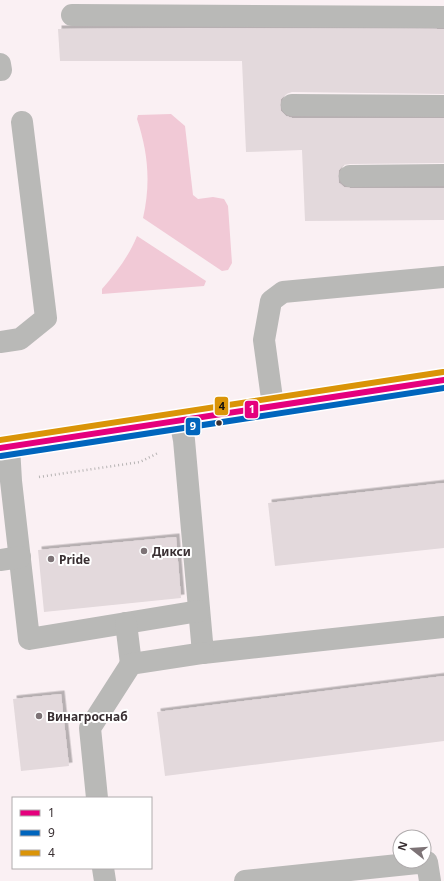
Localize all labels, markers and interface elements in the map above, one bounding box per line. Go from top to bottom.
line badge: 4 [214,396,229,416]
text: 4 [219,398,226,413]
line badge: 1 [244,400,259,419]
text: 1 [249,401,255,416]
line badge: 9 [185,417,201,436]
text: 9 [190,418,196,433]
unlabelled marker [214,418,224,428]
place label: Дикси [152,543,191,560]
marker: Дикси [139,546,149,556]
place label: Pride [59,551,90,568]
marker: Pride [46,554,56,564]
place label: Винагроснаб [47,708,128,725]
marker: Винагроснаб [34,711,44,721]
legend [12,797,152,869]
text: 1 [48,804,55,821]
text: 9 [48,824,55,841]
north arrow [392,829,432,869]
text: N [393,839,410,852]
text: 4 [48,844,55,861]

